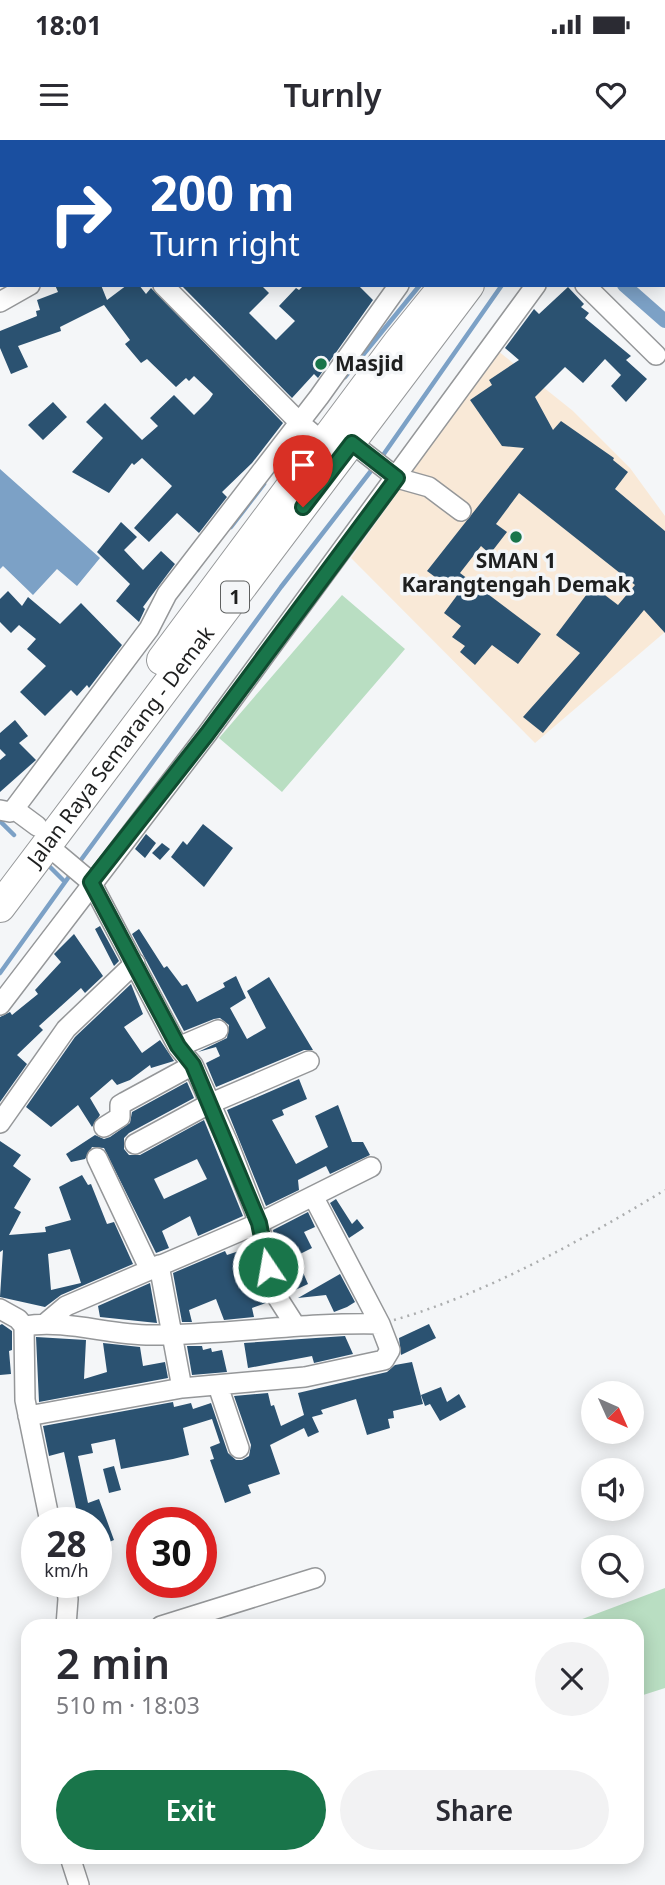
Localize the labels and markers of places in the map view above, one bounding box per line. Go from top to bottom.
place label: Masjid [335,349,404,377]
marker: Masjid [313,356,329,372]
pin [273,435,333,507]
marker: SMAN 1 Karangtengah Demak [508,529,524,545]
place label: SMAN 1 Karangtengah Demak [401,546,632,598]

